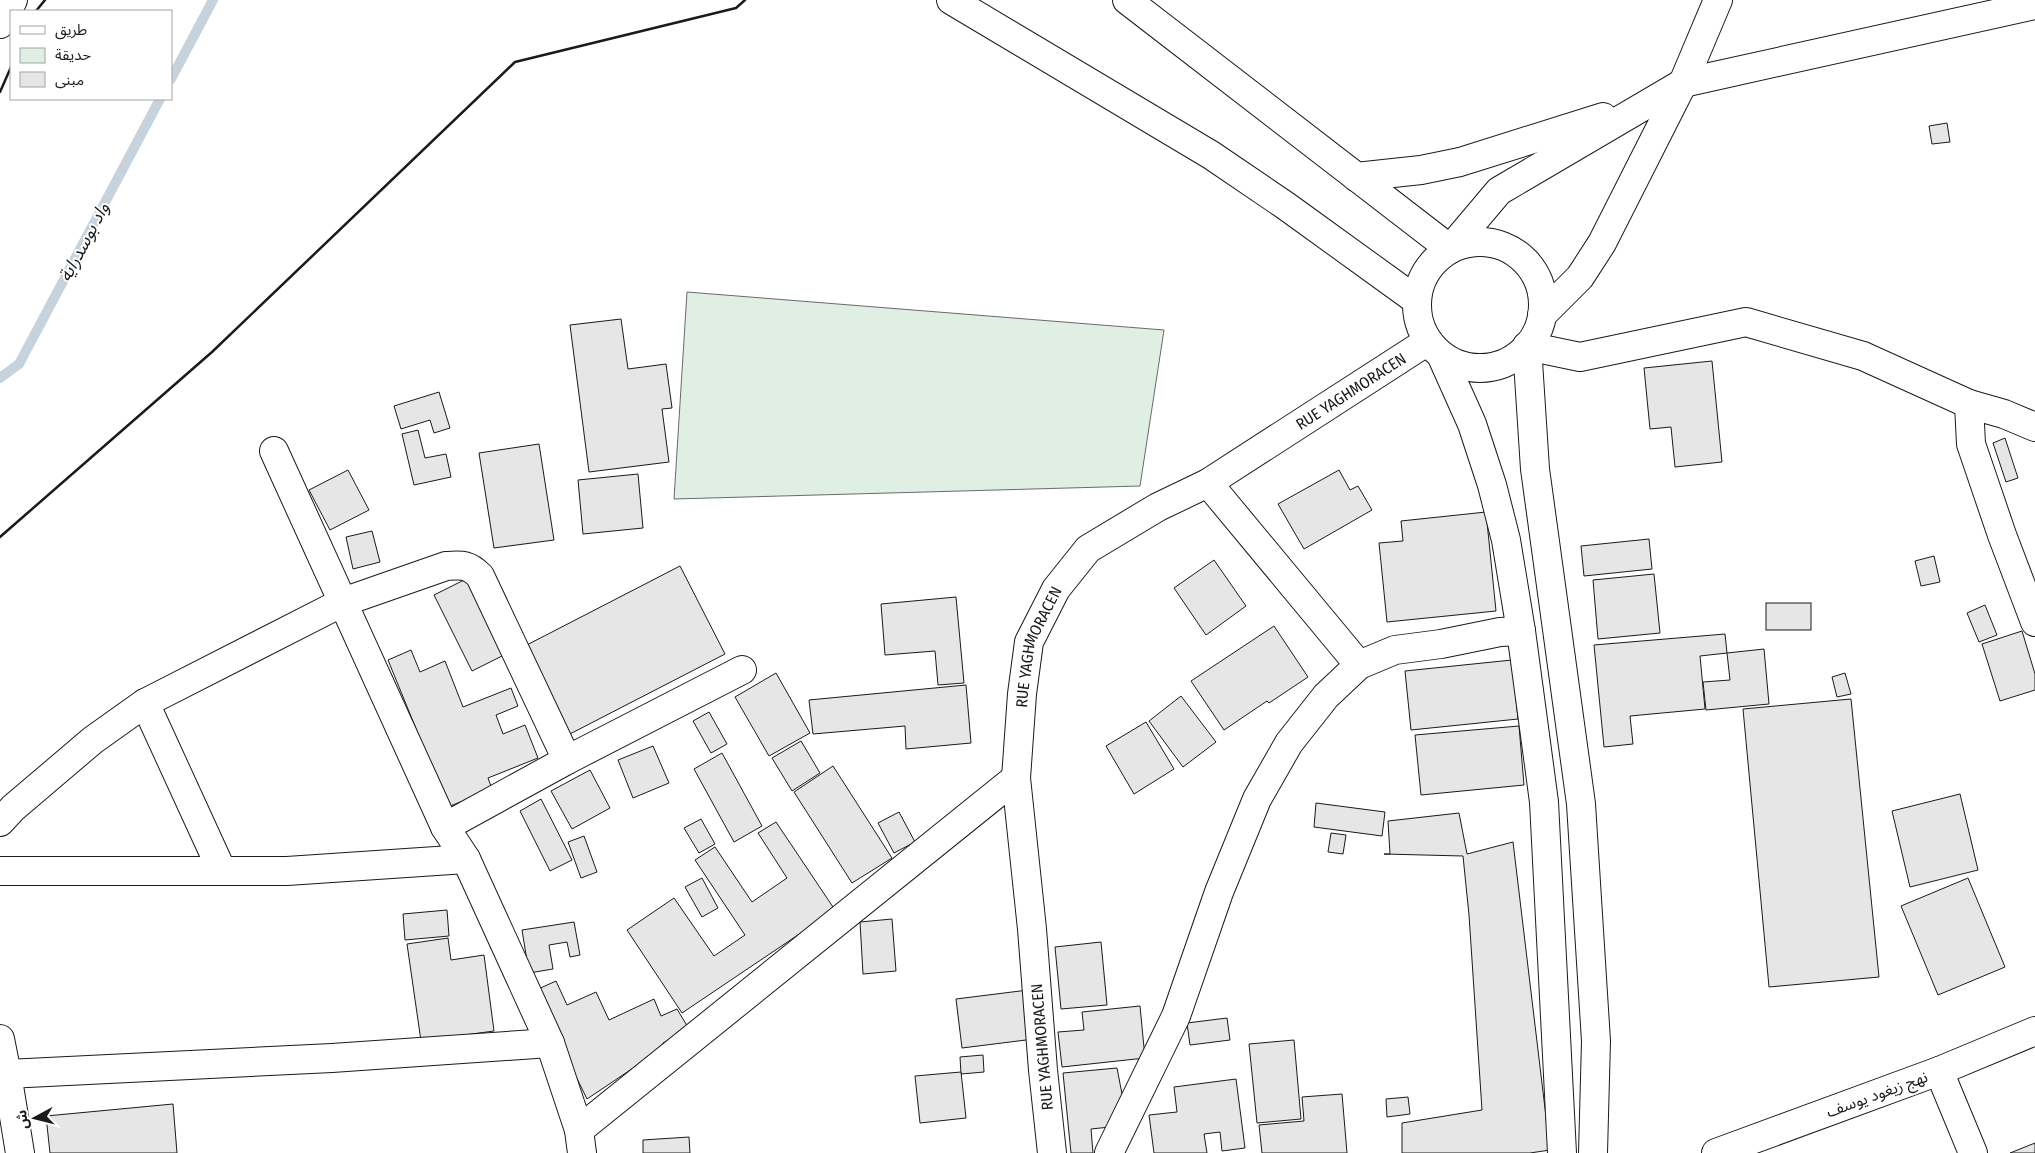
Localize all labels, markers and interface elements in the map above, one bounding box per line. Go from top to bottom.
legend [10,10,172,100]
text: طريق [55,21,87,40]
text: حديقة [55,46,91,64]
text: مبنى [55,71,84,89]
water label: واد بوسدراية [54,199,114,285]
street label: RUE YAGHMORACEN [1292,348,1409,433]
street label: RUE YAGHMORACEN [1012,583,1065,708]
street label: RUE YAGHMORACEN [1027,983,1057,1111]
street label: نهج زيغود يوسف [1824,1067,1931,1124]
north arrow [10,1093,60,1143]
text: ش [13,1109,32,1130]

